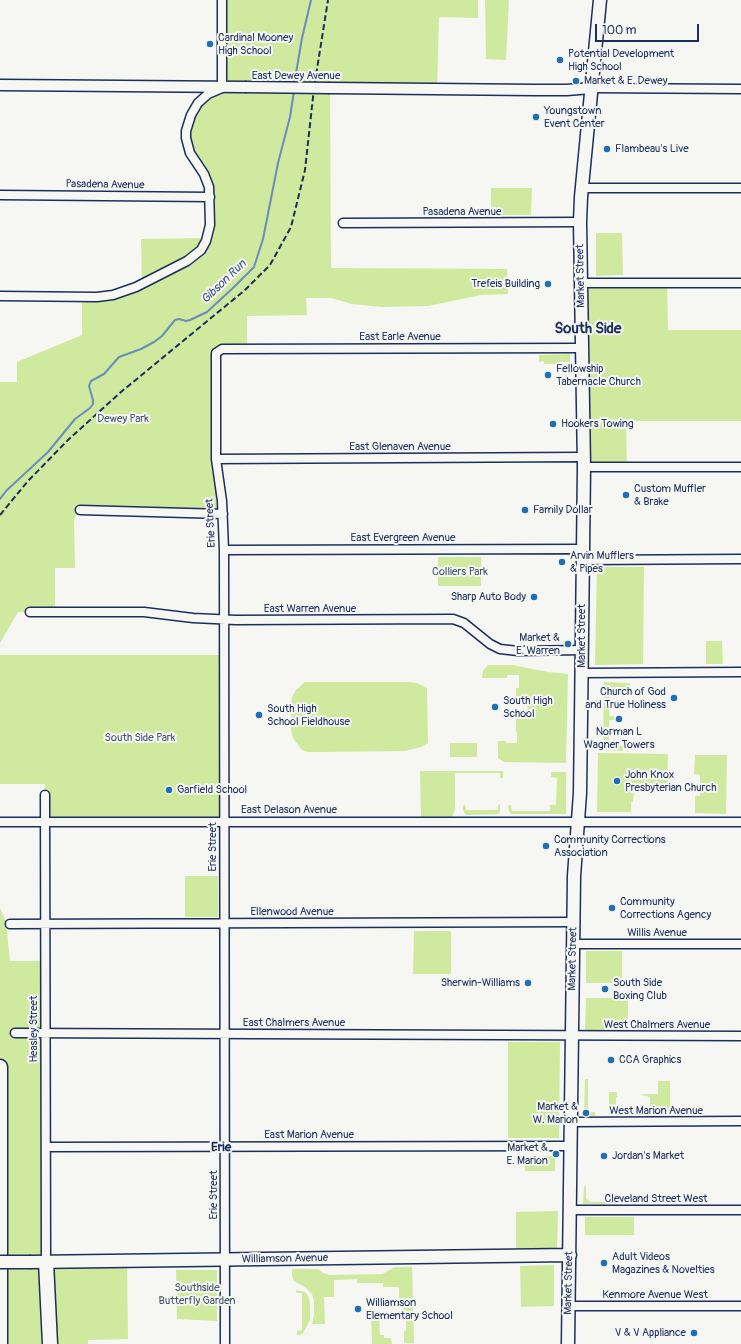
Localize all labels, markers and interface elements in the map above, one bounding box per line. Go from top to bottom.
scale bar [597,16,701,42]
text: 100 m [602,23,636,38]
place label: Cardinal Mooney High School [218,31,293,57]
marker: Cardinal Mooney High School [205,39,215,49]
place label: Potential Development High School [568,47,674,73]
marker: Potential Development High School [555,55,565,65]
street label: East Dewey Avenue [252,69,340,83]
place label: Market & E. Dewey [584,74,667,88]
marker: Market & E. Dewey [571,76,581,86]
place label: Youngstown Event Center [544,104,605,130]
marker: Youngstown Event Center [531,112,541,122]
place label: Flambeau's Live [615,142,689,156]
marker: Flambeau's Live [602,144,612,154]
street label: Pasadena Avenue [65,178,145,192]
street label: Pasadena Avenue [422,205,502,219]
street label: Market Street [574,244,588,308]
water label: Gibson Run [199,257,249,307]
place label: Trefeis Building [471,277,540,291]
marker: Trefeis Building [543,279,553,289]
district label: South Side [555,320,621,338]
street label: East Earle Avenue [359,330,441,344]
place label: Fellowship Tabernacle Church [556,362,641,388]
marker: Fellowship Tabernacle Church [543,370,553,380]
park label: Dewey Park [97,412,149,426]
place label: Hookers Towing [561,417,633,431]
marker: Hookers Towing [548,419,558,429]
street label: East Glenaven Avenue [349,440,451,454]
place label: Custom Muffler & Brake [634,482,706,508]
marker: Custom Muffler & Brake [621,490,631,500]
street label: Erie Street [203,498,219,548]
place label: Family Dollar [533,503,593,517]
marker: Family Dollar [520,505,530,515]
street label: East Evergreen Avenue [351,531,455,545]
place label: Arvin Mufflers & Pipes [570,549,634,575]
marker: Arvin Mufflers & Pipes [557,557,567,567]
park label: Colliers Park [432,565,488,579]
place label: Sharp Auto Body [451,590,526,604]
marker: Sharp Auto Body [529,592,539,602]
street label: East Warren Avenue [264,602,356,616]
street label: Market Street [575,604,589,668]
place label: Market & E. Warren [516,631,560,657]
marker: Market & E. Warren [563,639,573,649]
place label: Church of God and True Holiness [585,685,666,711]
marker: Church of God and True Holiness [669,693,679,703]
place label: South High School [503,694,553,720]
place label: South High School Fieldhouse [267,702,350,728]
marker: South High School [490,702,500,712]
marker: South High School Fieldhouse [254,710,264,720]
marker: Norman L Wagner Towers [614,714,624,724]
place label: Norman L Wagner Towers [583,725,655,751]
park label: South Side Park [105,731,175,745]
place label: John Knox Presbyterian Church [625,768,716,794]
marker: John Knox Presbyterian Church [612,776,622,786]
place label: Garfield School [177,783,247,797]
marker: Garfield School [164,785,174,795]
street label: East Delason Avenue [241,803,337,817]
street label: Erie Street [206,822,220,872]
place label: Community Corrections Association [554,833,666,859]
marker: Community Corrections Association [541,841,551,851]
place label: Community Corrections Agency [620,895,711,921]
marker: Community Corrections Agency [607,903,617,913]
street label: Ellenwood Avenue [250,905,334,919]
street label: Willis Avenue [627,926,687,940]
street label: Market Street [566,927,580,991]
place label: Sherwin-Williams [441,976,520,990]
place label: South Side Boxing Club [613,976,667,1002]
marker: Sherwin-Williams [523,978,533,988]
marker: South Side Boxing Club [600,984,610,994]
street label: Heasley Street [27,996,41,1062]
street label: East Chalmers Avenue [243,1016,345,1030]
street label: West Chalmers Avenue [604,1018,710,1032]
place label: CCA Graphics [619,1053,681,1067]
marker: CCA Graphics [606,1055,616,1065]
place label: Market & W. Marion [533,1100,578,1126]
street label: West Marion Avenue [609,1104,703,1118]
marker: Market & W. Marion [581,1108,591,1118]
street label: East Marion Avenue [264,1128,354,1142]
district label: Erie [211,1140,231,1156]
place label: Market & E. Marion [507,1141,548,1167]
marker: Market & E. Marion [551,1149,561,1159]
place label: Jordan's Market [612,1149,684,1163]
marker: Jordan's Market [599,1151,609,1161]
street label: Erie Street [207,1170,221,1220]
street label: Cleveland Street West [605,1192,707,1206]
place label: Adult Videos Magazines & Novelties [612,1250,715,1276]
street label: Market Street [562,1251,576,1315]
street label: Williamson Avenue [242,1252,328,1266]
marker: Adult Videos Magazines & Novelties [599,1258,609,1268]
park label: Southside Butterfly Garden [158,1281,236,1307]
street label: Kenmore Avenue West [602,1288,708,1302]
place label: Williamson Elementary School [366,1296,453,1322]
marker: Williamson Elementary School [353,1304,363,1314]
place label: V & V Appliance [615,1326,686,1340]
marker: V & V Appliance [689,1328,699,1338]

